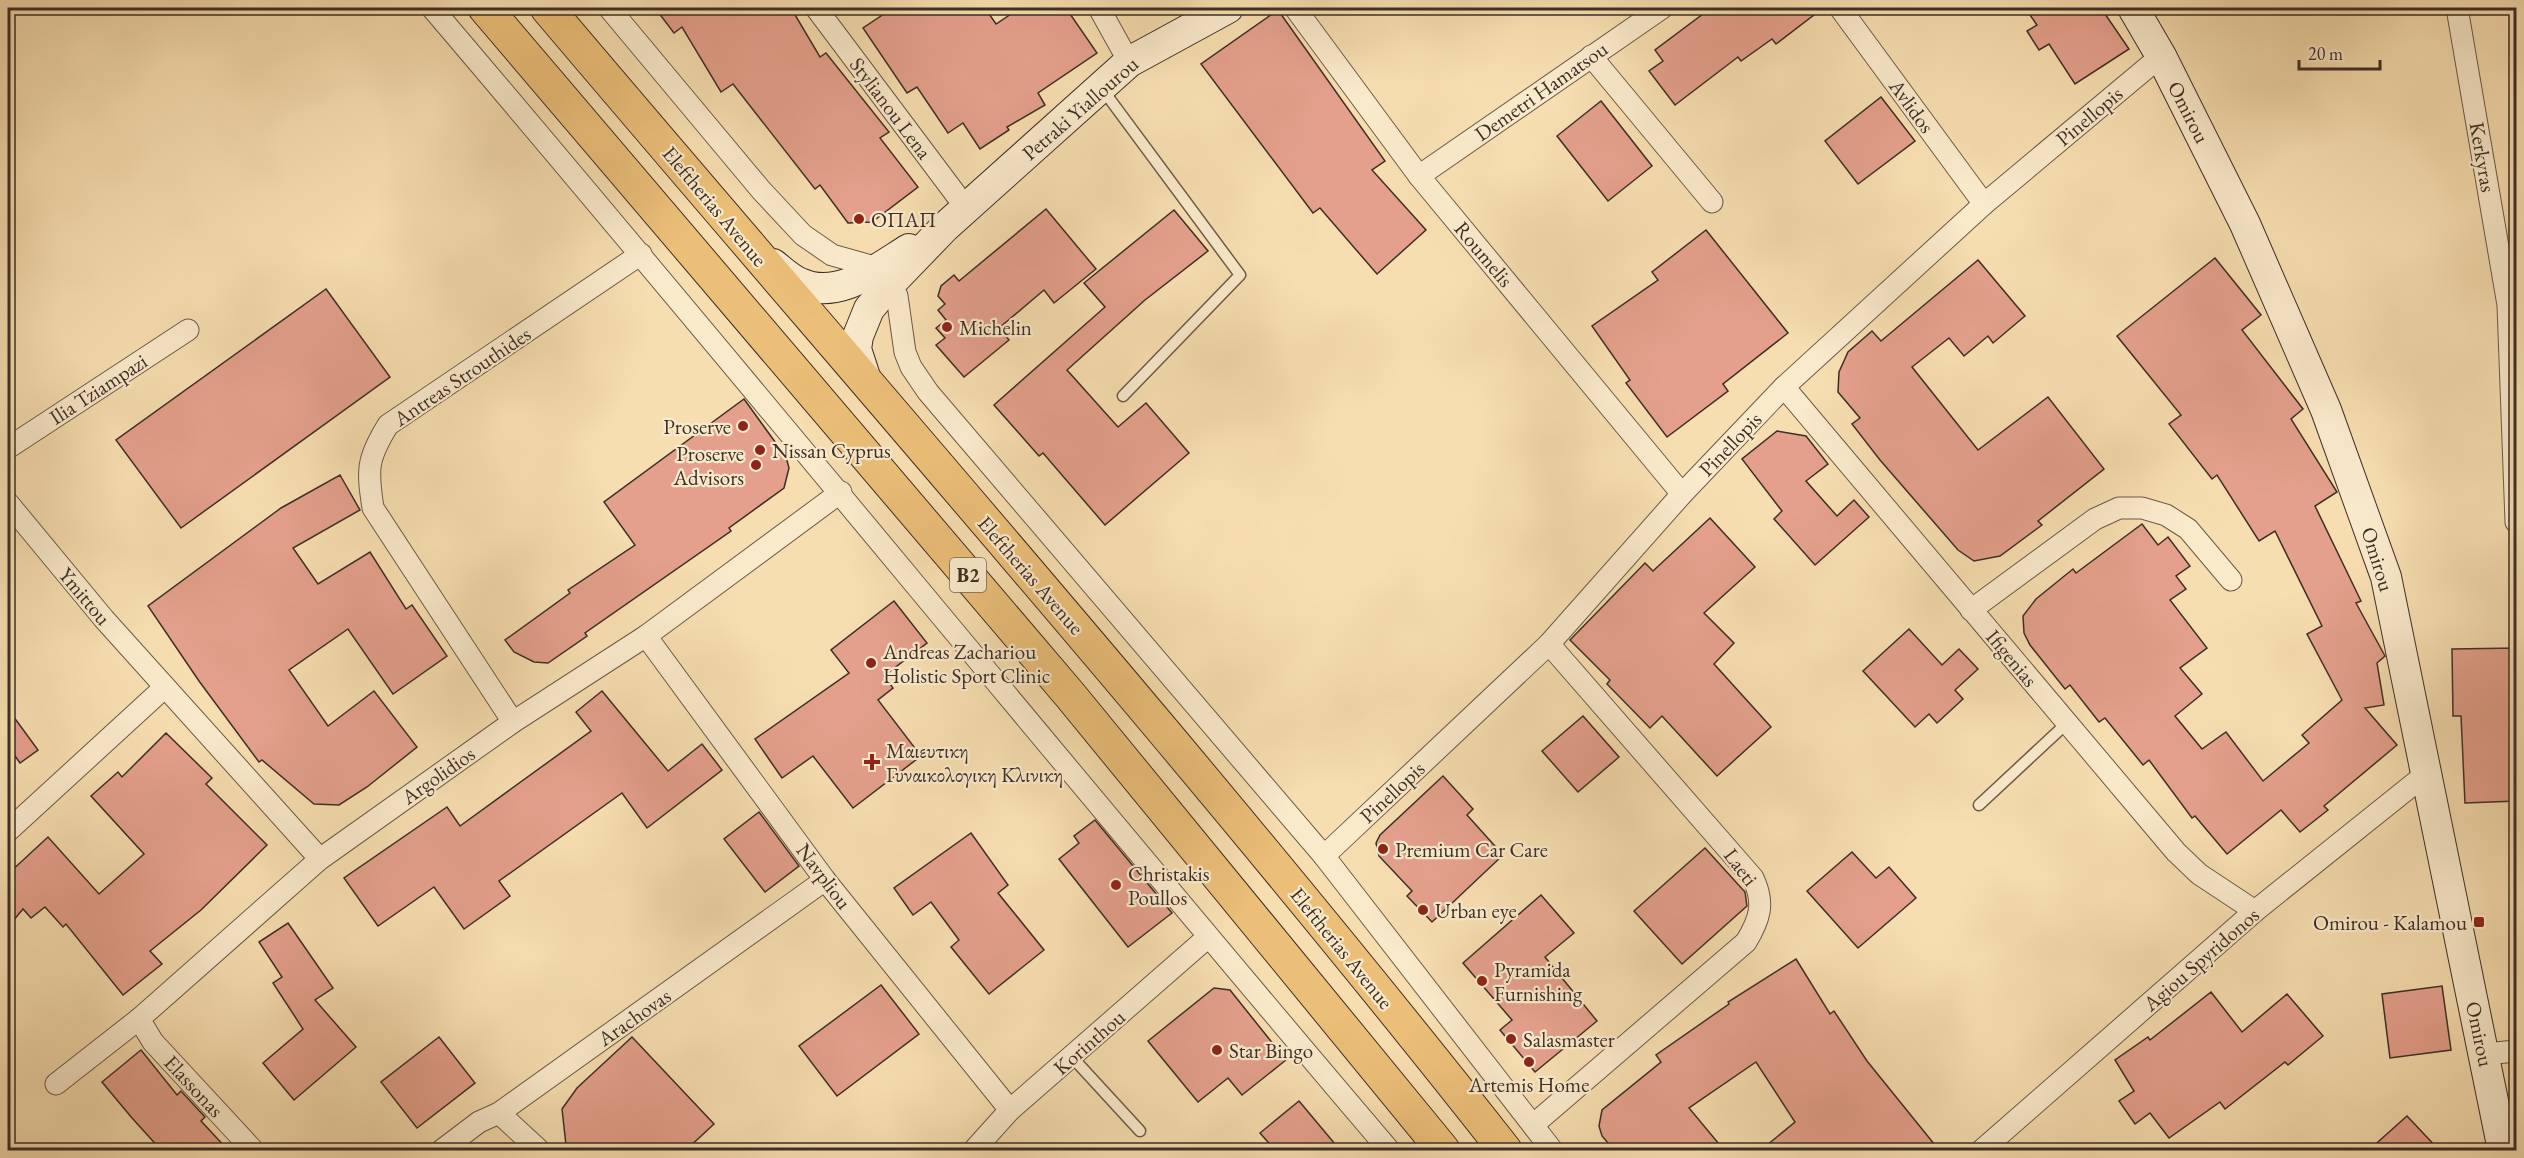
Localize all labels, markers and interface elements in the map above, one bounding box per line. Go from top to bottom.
scale bar [2299,33,2380,71]
street label: Demetri Hamatsou [1469,35,1613,147]
text: 20 m [2308,42,2343,65]
street label: Petraki Yiallourou [1016,50,1144,166]
street label: Stylianou Lena [844,52,939,165]
street label: Avlidos [1883,73,1941,138]
street label: Omirou [2162,76,2216,148]
street label: Pinellopis [2050,80,2128,152]
street label: Kerkyras [2464,120,2502,194]
street label: Eleftherias Avenue [657,140,773,272]
place label: ΟΠΑΠ [871,206,936,233]
marker: ΟΠΑΠ [852,212,866,226]
street label: Roumelis [1449,215,1520,293]
place label: Michelin [959,314,1032,341]
street label: Antreas Strouthides [387,320,536,432]
marker: Michelin [940,320,954,334]
street label: Ilia Tziampazi [44,347,152,431]
street label: Pinellopis [1693,406,1767,482]
place label: Proserve [663,413,731,440]
marker: Proserve [736,419,750,433]
place label: Nissan Cyprus [772,437,891,464]
place label: Proserve Advisors [673,440,744,491]
marker: Nissan Cyprus [753,443,767,457]
marker: Proserve Advisors [749,458,763,472]
street label: Eleftherias Avenue [972,510,1090,640]
street label: Omirou [2355,524,2401,594]
road number: B2 [950,558,986,592]
street label: Ymittou [53,561,117,631]
street label: Ifigenias [1980,624,2044,692]
place label: Andreas Zachariou Holistic Sport Clinic [882,638,1050,689]
marker: Andreas Zachariou Holistic Sport Clinic [864,656,878,670]
place label: Μαιευτικη Γυναικολογικη Κλινικη [886,737,1063,788]
street label: Argolidios [395,740,480,811]
marker: Μαιευτικη Γυναικολογικη Κλινικη [863,753,881,771]
street label: Pinellopis [1354,755,1430,829]
place label: Premium Car Care [1395,836,1548,863]
street label: Navpliou [790,838,858,914]
marker: Premium Car Care [1376,842,1390,856]
street label: Laeti [1718,843,1764,891]
place label: Christakis Poullos [1128,860,1210,911]
marker: Christakis Poullos [1109,878,1123,892]
street label: Eleftherias Avenue [1285,882,1399,1014]
place label: Urban eye [1435,897,1517,924]
street label: Agiou Spyridonos [2137,901,2265,1017]
marker: Urban eye [1416,903,1430,917]
place label: Omirou - Kalamou [2313,909,2467,936]
marker: Omirou - Kalamou [2472,915,2486,929]
place label: Pyramida Furnishing [1494,956,1583,1007]
marker: Pyramida Furnishing [1475,974,1489,988]
street label: Arachovas [591,982,676,1053]
street label: Omirou [2460,999,2500,1069]
street label: Korinthou [1047,1003,1131,1081]
place label: Salasmaster [1523,1026,1615,1053]
marker: Salasmaster [1504,1032,1518,1046]
place label: Star Bingo [1229,1037,1313,1064]
marker: Star Bingo [1210,1043,1224,1057]
street label: Elassonas [158,1049,230,1123]
marker: Artemis Home [1522,1055,1536,1069]
place label: Artemis Home [1468,1071,1589,1098]

